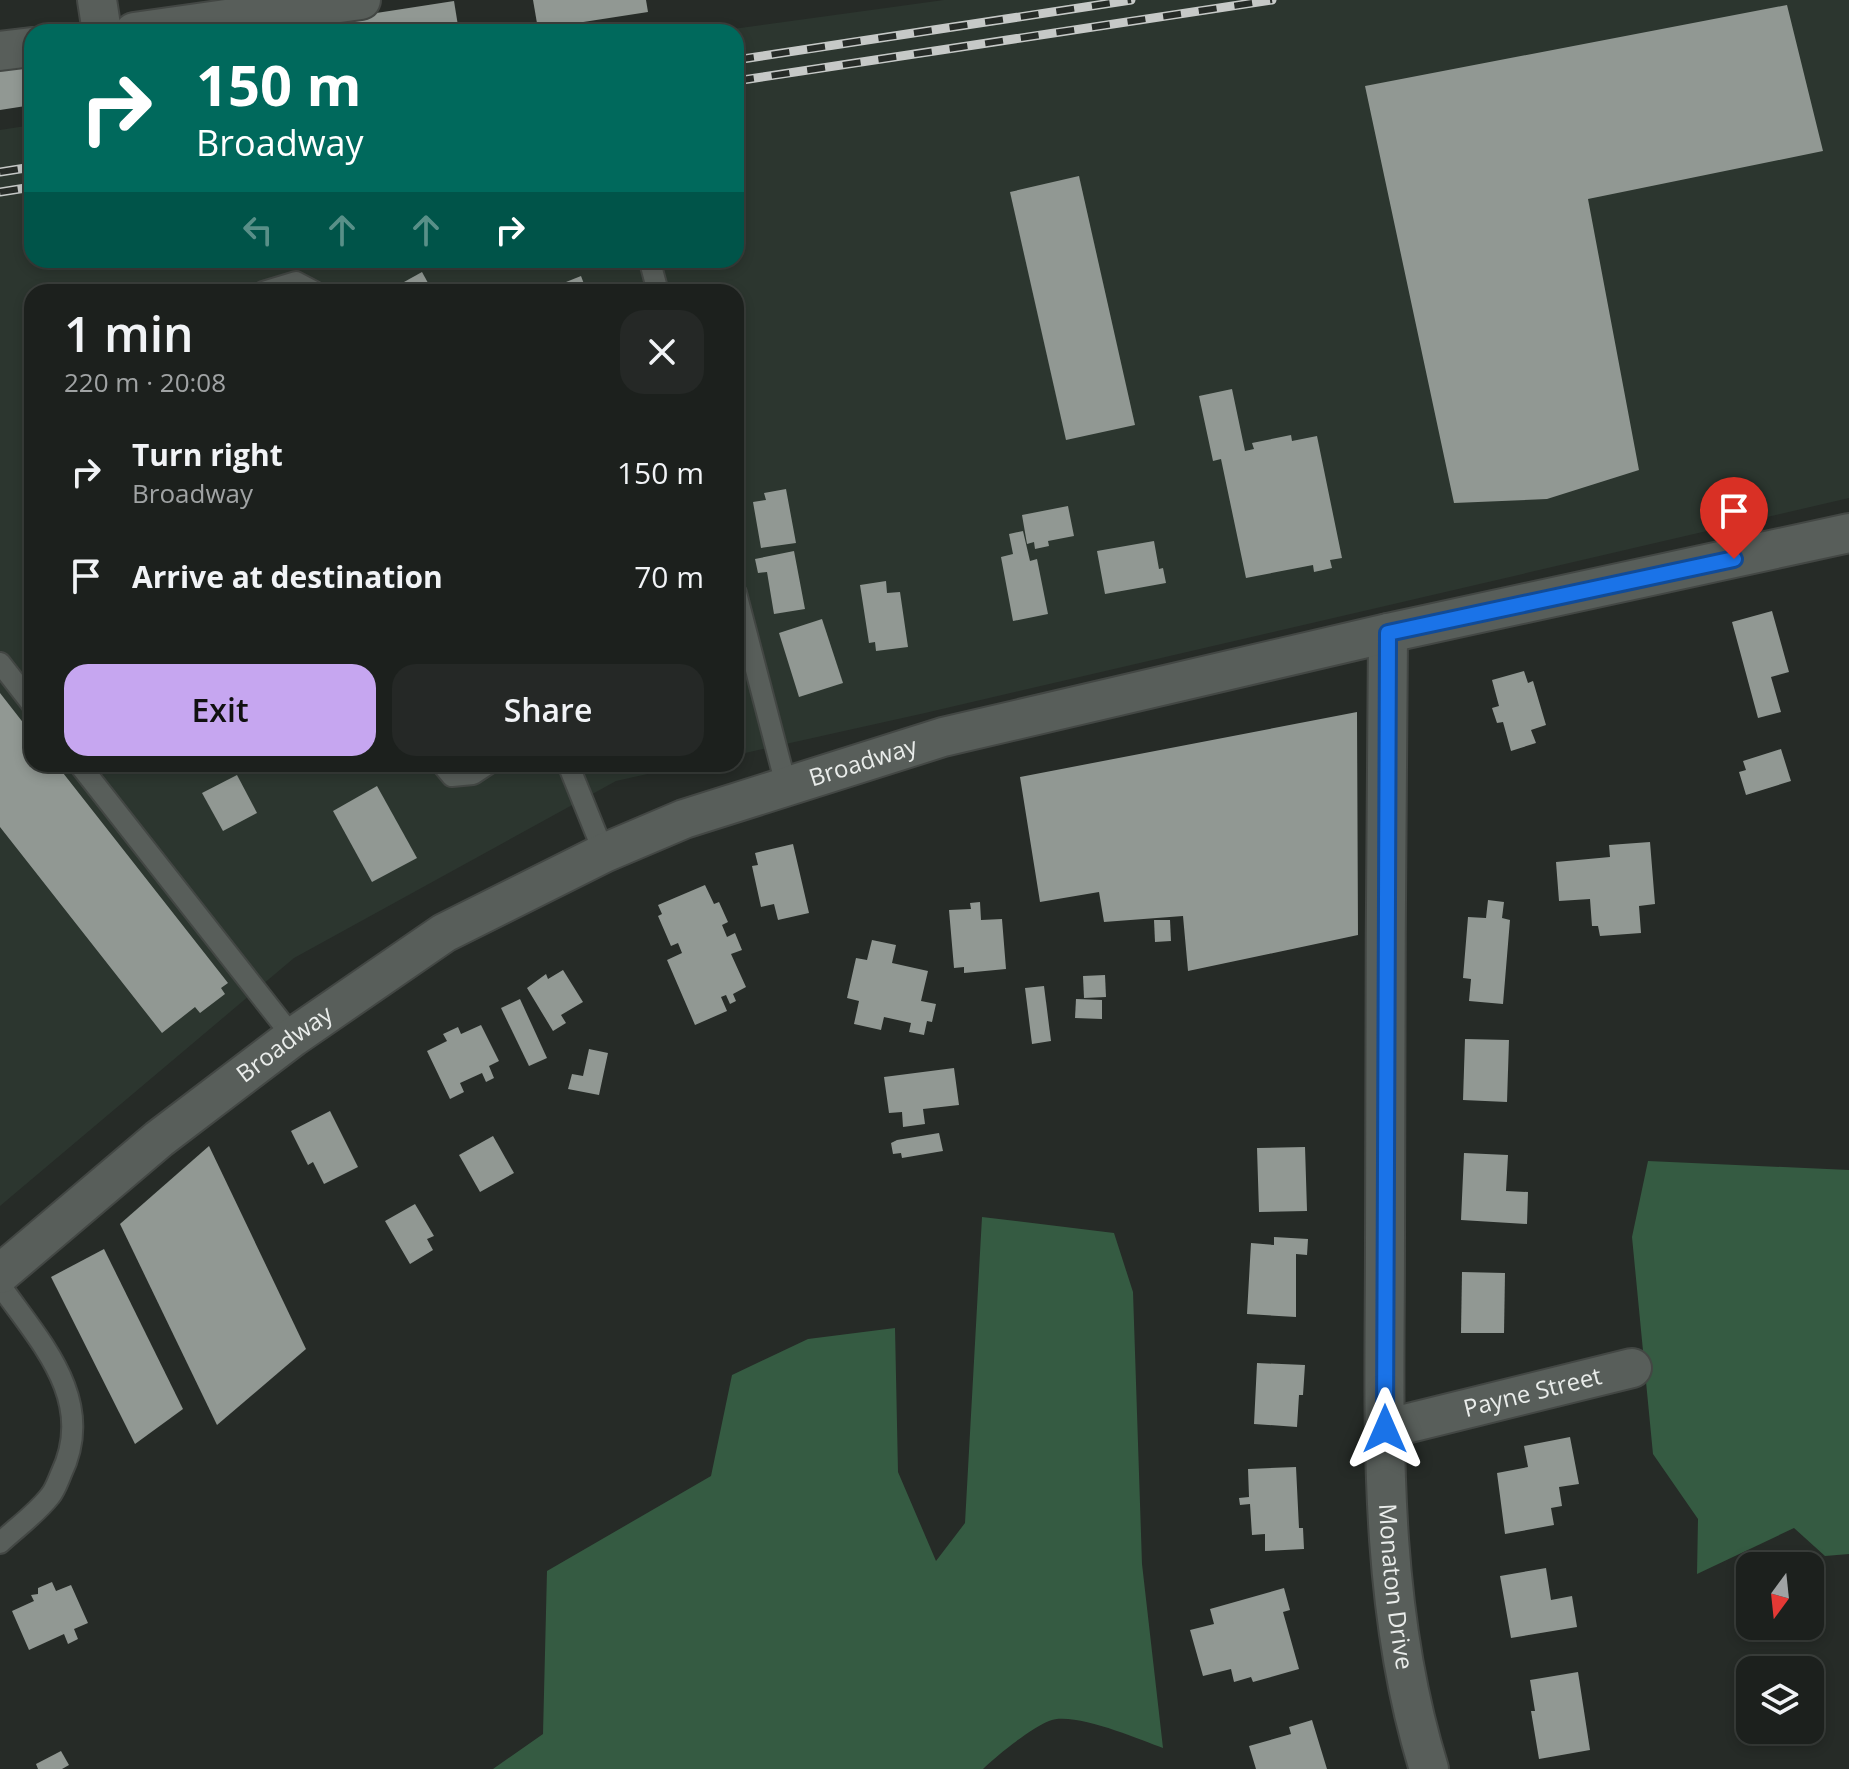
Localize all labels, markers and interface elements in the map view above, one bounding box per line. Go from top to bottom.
text: 150 m [196,46,362,122]
icon: right [64,56,168,160]
text: Broadway [196,118,364,167]
icon: left [236,208,280,252]
icon: ahead [320,208,364,252]
icon: ahead [404,208,448,252]
icon: right [488,208,532,252]
text: 1 min [64,301,194,366]
button: close [620,310,704,394]
text: 220 m · 20:08 [64,364,226,400]
text: Turn right [132,434,283,475]
icon: right [64,450,108,494]
text: 150 m [617,452,704,493]
text: Broadway [132,475,253,511]
pin [1700,477,1768,559]
icon: arrive [1712,489,1756,533]
icon: arrive [64,554,108,598]
text: Arrive at destination [132,556,443,597]
text: 70 m [634,556,704,597]
button: Exit [64,664,376,756]
button: Share [392,664,704,756]
street label: Broadway [804,728,922,793]
street label: Broadway [229,996,339,1089]
street label: Payne Street [1460,1358,1605,1424]
position arrow [1343,1387,1427,1471]
street label: Monaton Drive [1372,1503,1422,1672]
north arrow [1736,1552,1824,1640]
map controls [1736,1552,1824,1744]
button: layers [1736,1656,1824,1744]

